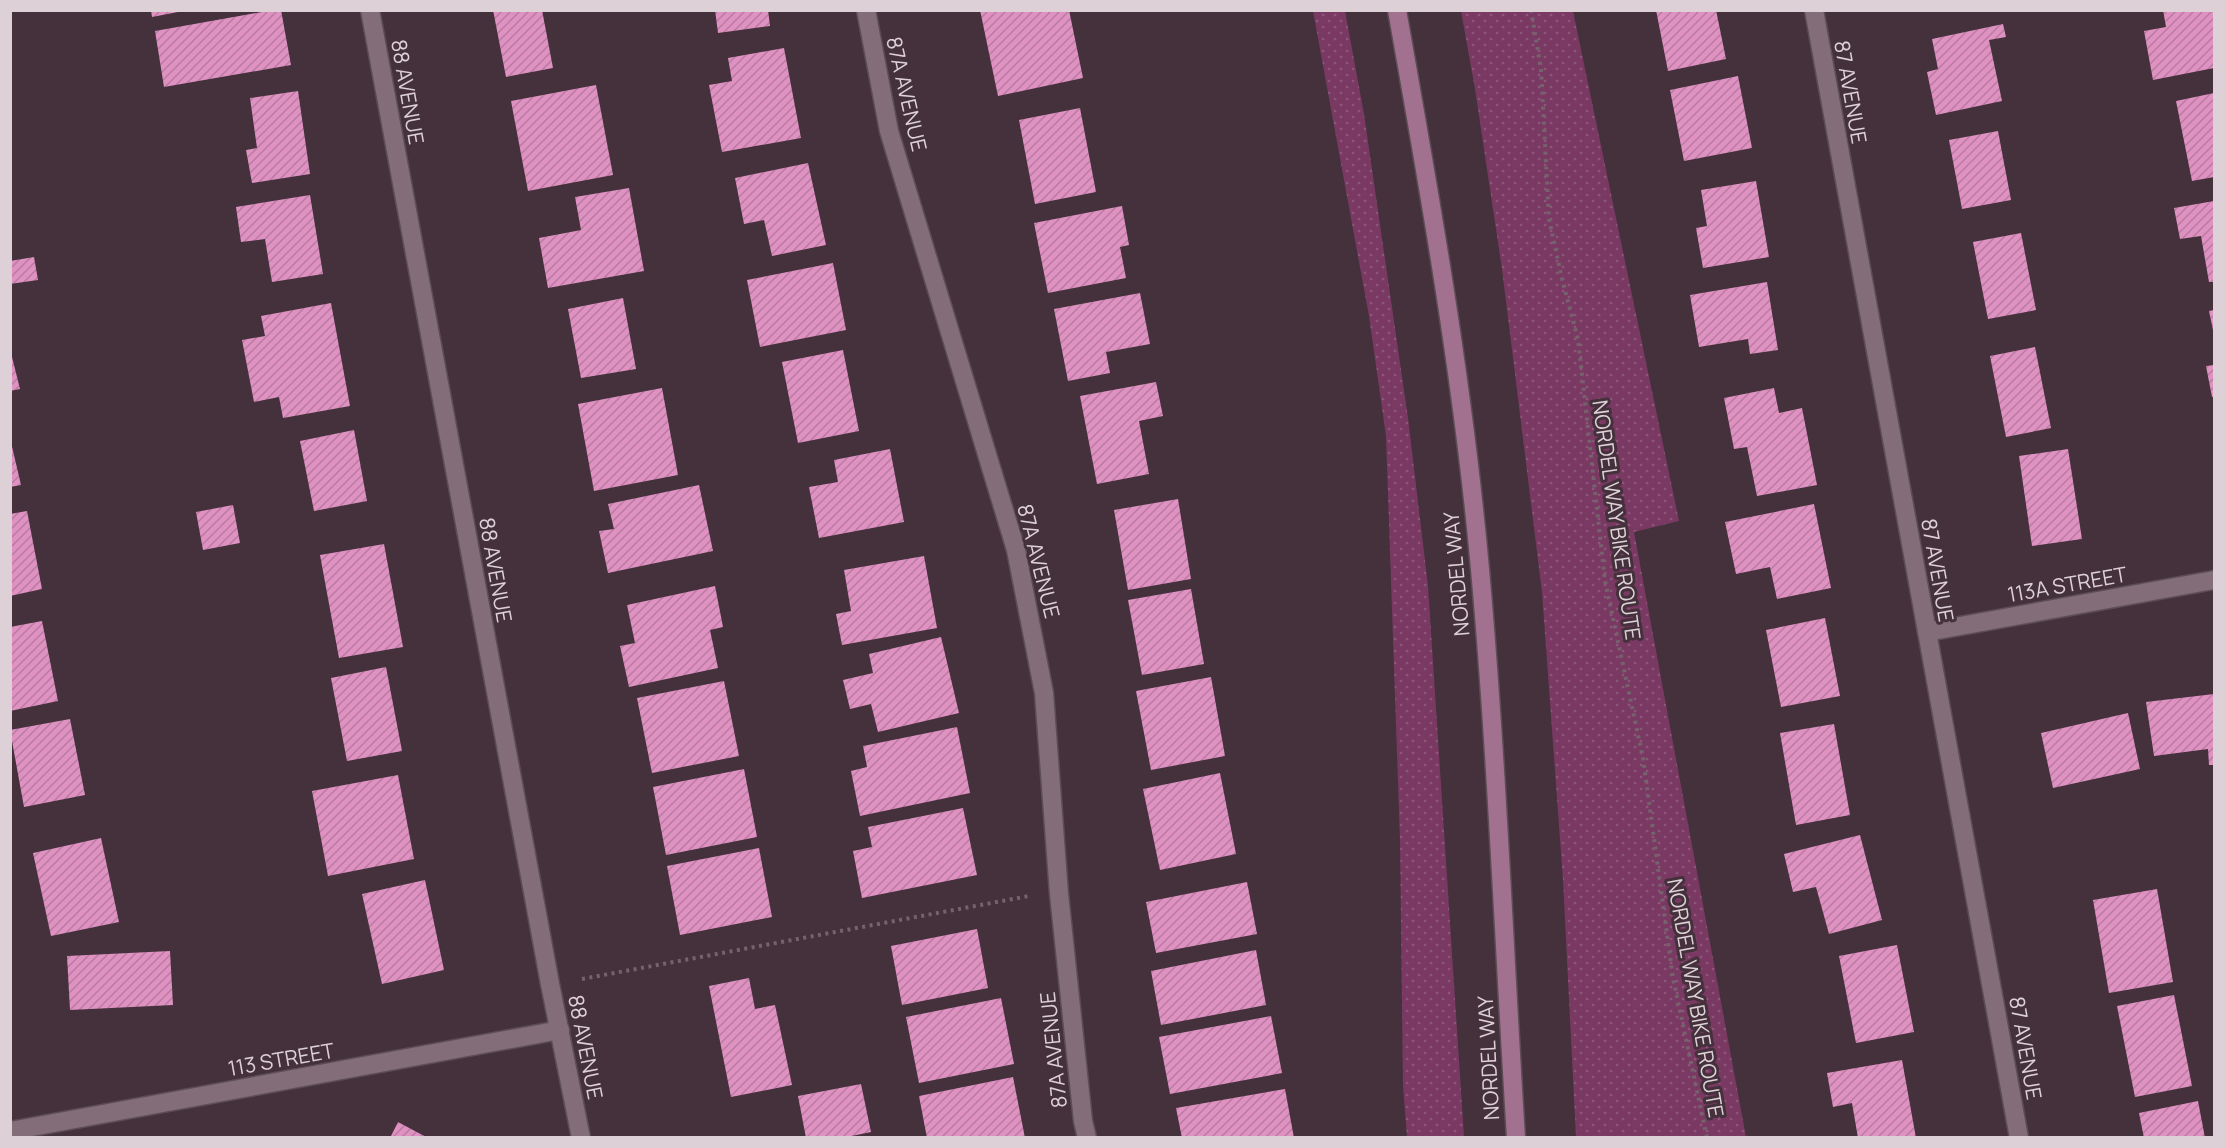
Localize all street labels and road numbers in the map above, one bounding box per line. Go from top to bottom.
street label: 87A AVENUE [880,34,934,154]
street label: 88 AVENUE [385,37,431,147]
street label: 87 AVENUE [1828,38,1874,146]
street label: NORDEL WAY BIKE ROUTE [1586,398,1648,642]
street label: 87A AVENUE [1011,501,1067,621]
street label: NORDEL WAY [1437,510,1475,637]
street label: 88 AVENUE [473,515,519,625]
street label: 87 AVENUE [1915,516,1961,624]
street label: 113A STREET [2005,560,2129,608]
street label: NORDEL WAY BIKE ROUTE [1661,876,1731,1120]
street label: 87A AVENUE [1033,990,1073,1110]
street label: 88 AVENUE [562,992,610,1102]
street label: 87 AVENUE [2003,994,2049,1102]
street label: NORDEL WAY [1471,995,1505,1121]
street label: 113 STREET [226,1036,337,1082]

